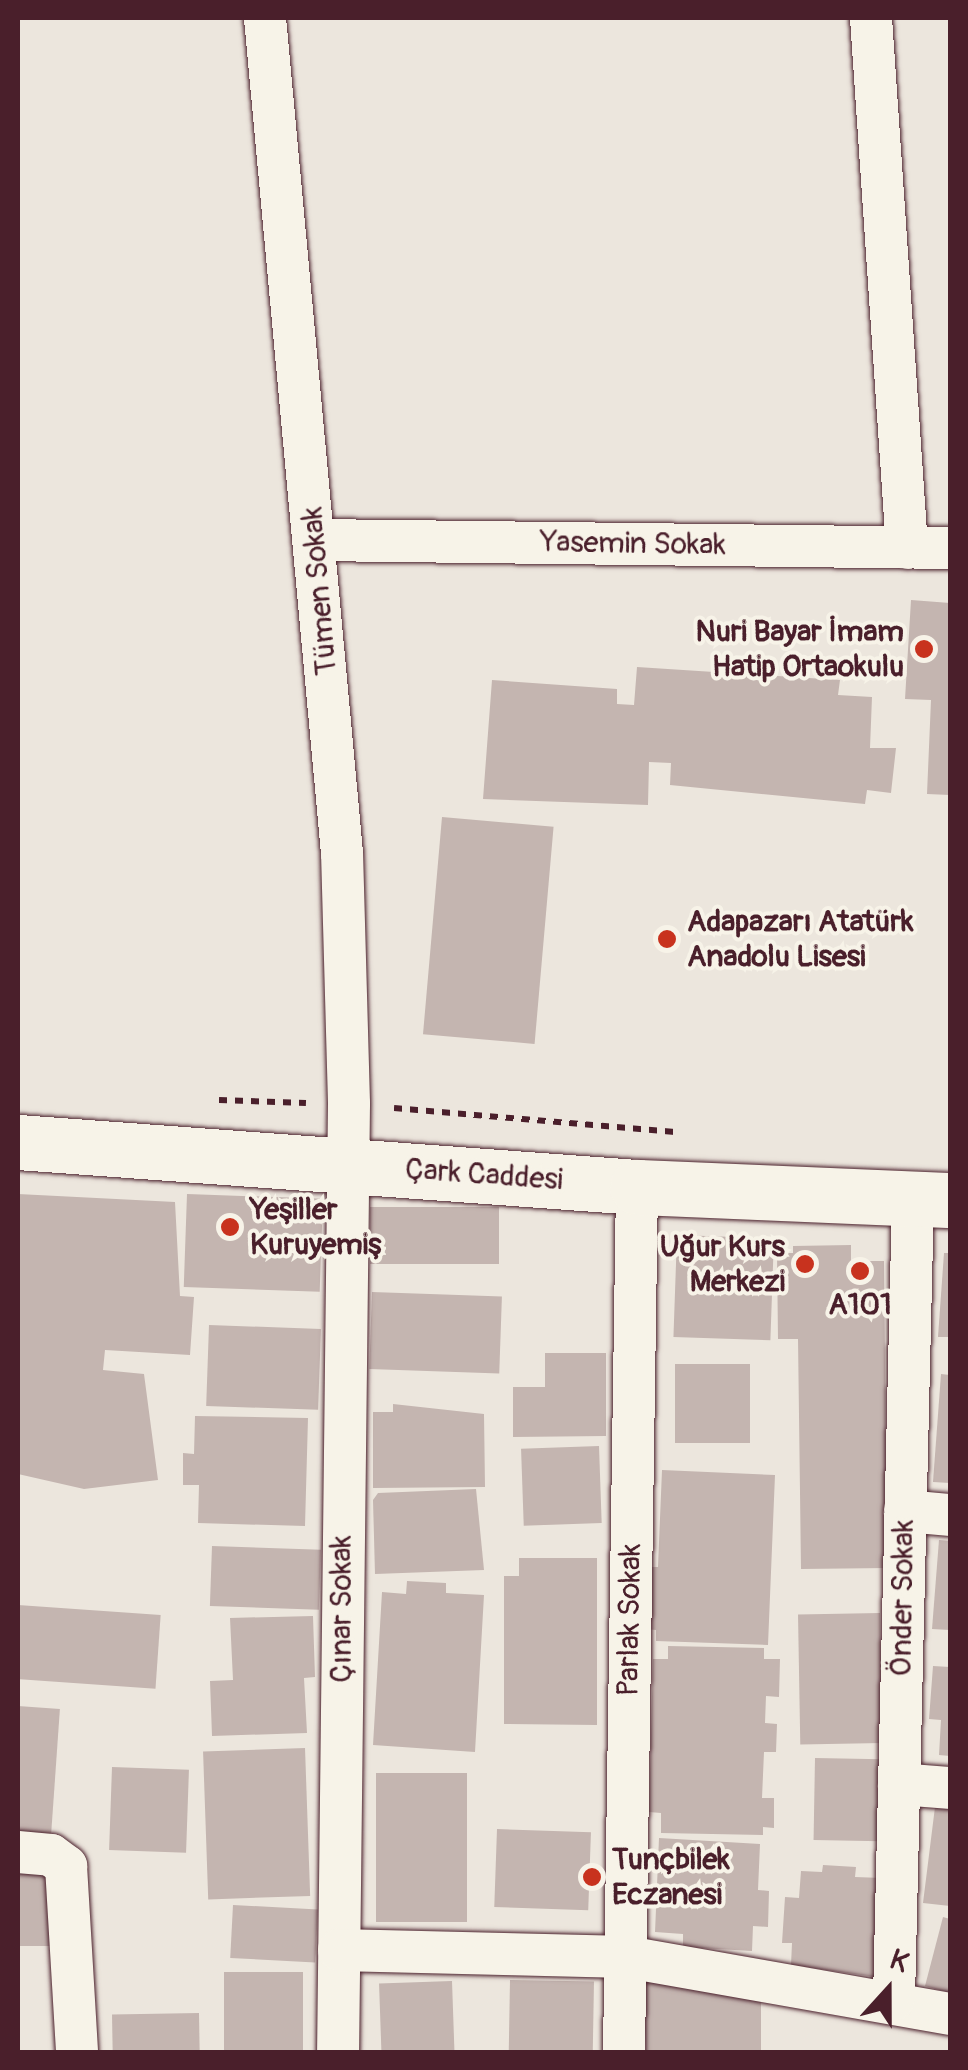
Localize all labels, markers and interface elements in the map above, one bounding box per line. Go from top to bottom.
street label: Tümen Sokak [295,505,345,677]
street label: Yasemin Sokak [540,524,726,564]
place label: Nuri Bayar İmam Hatip Ortaokulu [696,614,904,684]
marker: Nuri Bayar İmam Hatip Ortaokulu [913,638,935,660]
place label: Adapazarı Atatürk Anadolu Lisesi [687,904,914,974]
marker: Adapazarı Atatürk Anadolu Lisesi [656,928,678,950]
street label: Çark Caddesi [404,1152,564,1198]
place label: Yeşiller Kuruyemiş [250,1192,381,1262]
marker: Yeşiller Kuruyemiş [219,1216,241,1238]
place label: Uğur Kurs Merkezi [660,1229,785,1300]
marker: Uğur Kurs Merkezi [794,1253,816,1275]
marker: A101 [849,1260,871,1282]
place label: A101 [828,1287,892,1323]
street label: Önder Sokak [884,1519,922,1677]
street label: Çınar Sokak [324,1535,360,1683]
street label: Parlak Sokak [611,1543,649,1697]
place label: Tunçbilek Eczanesi [612,1842,730,1912]
marker: Tunçbilek Eczanesi [581,1866,603,1888]
north arrow [838,1940,938,2040]
text: K [885,1942,913,1981]

